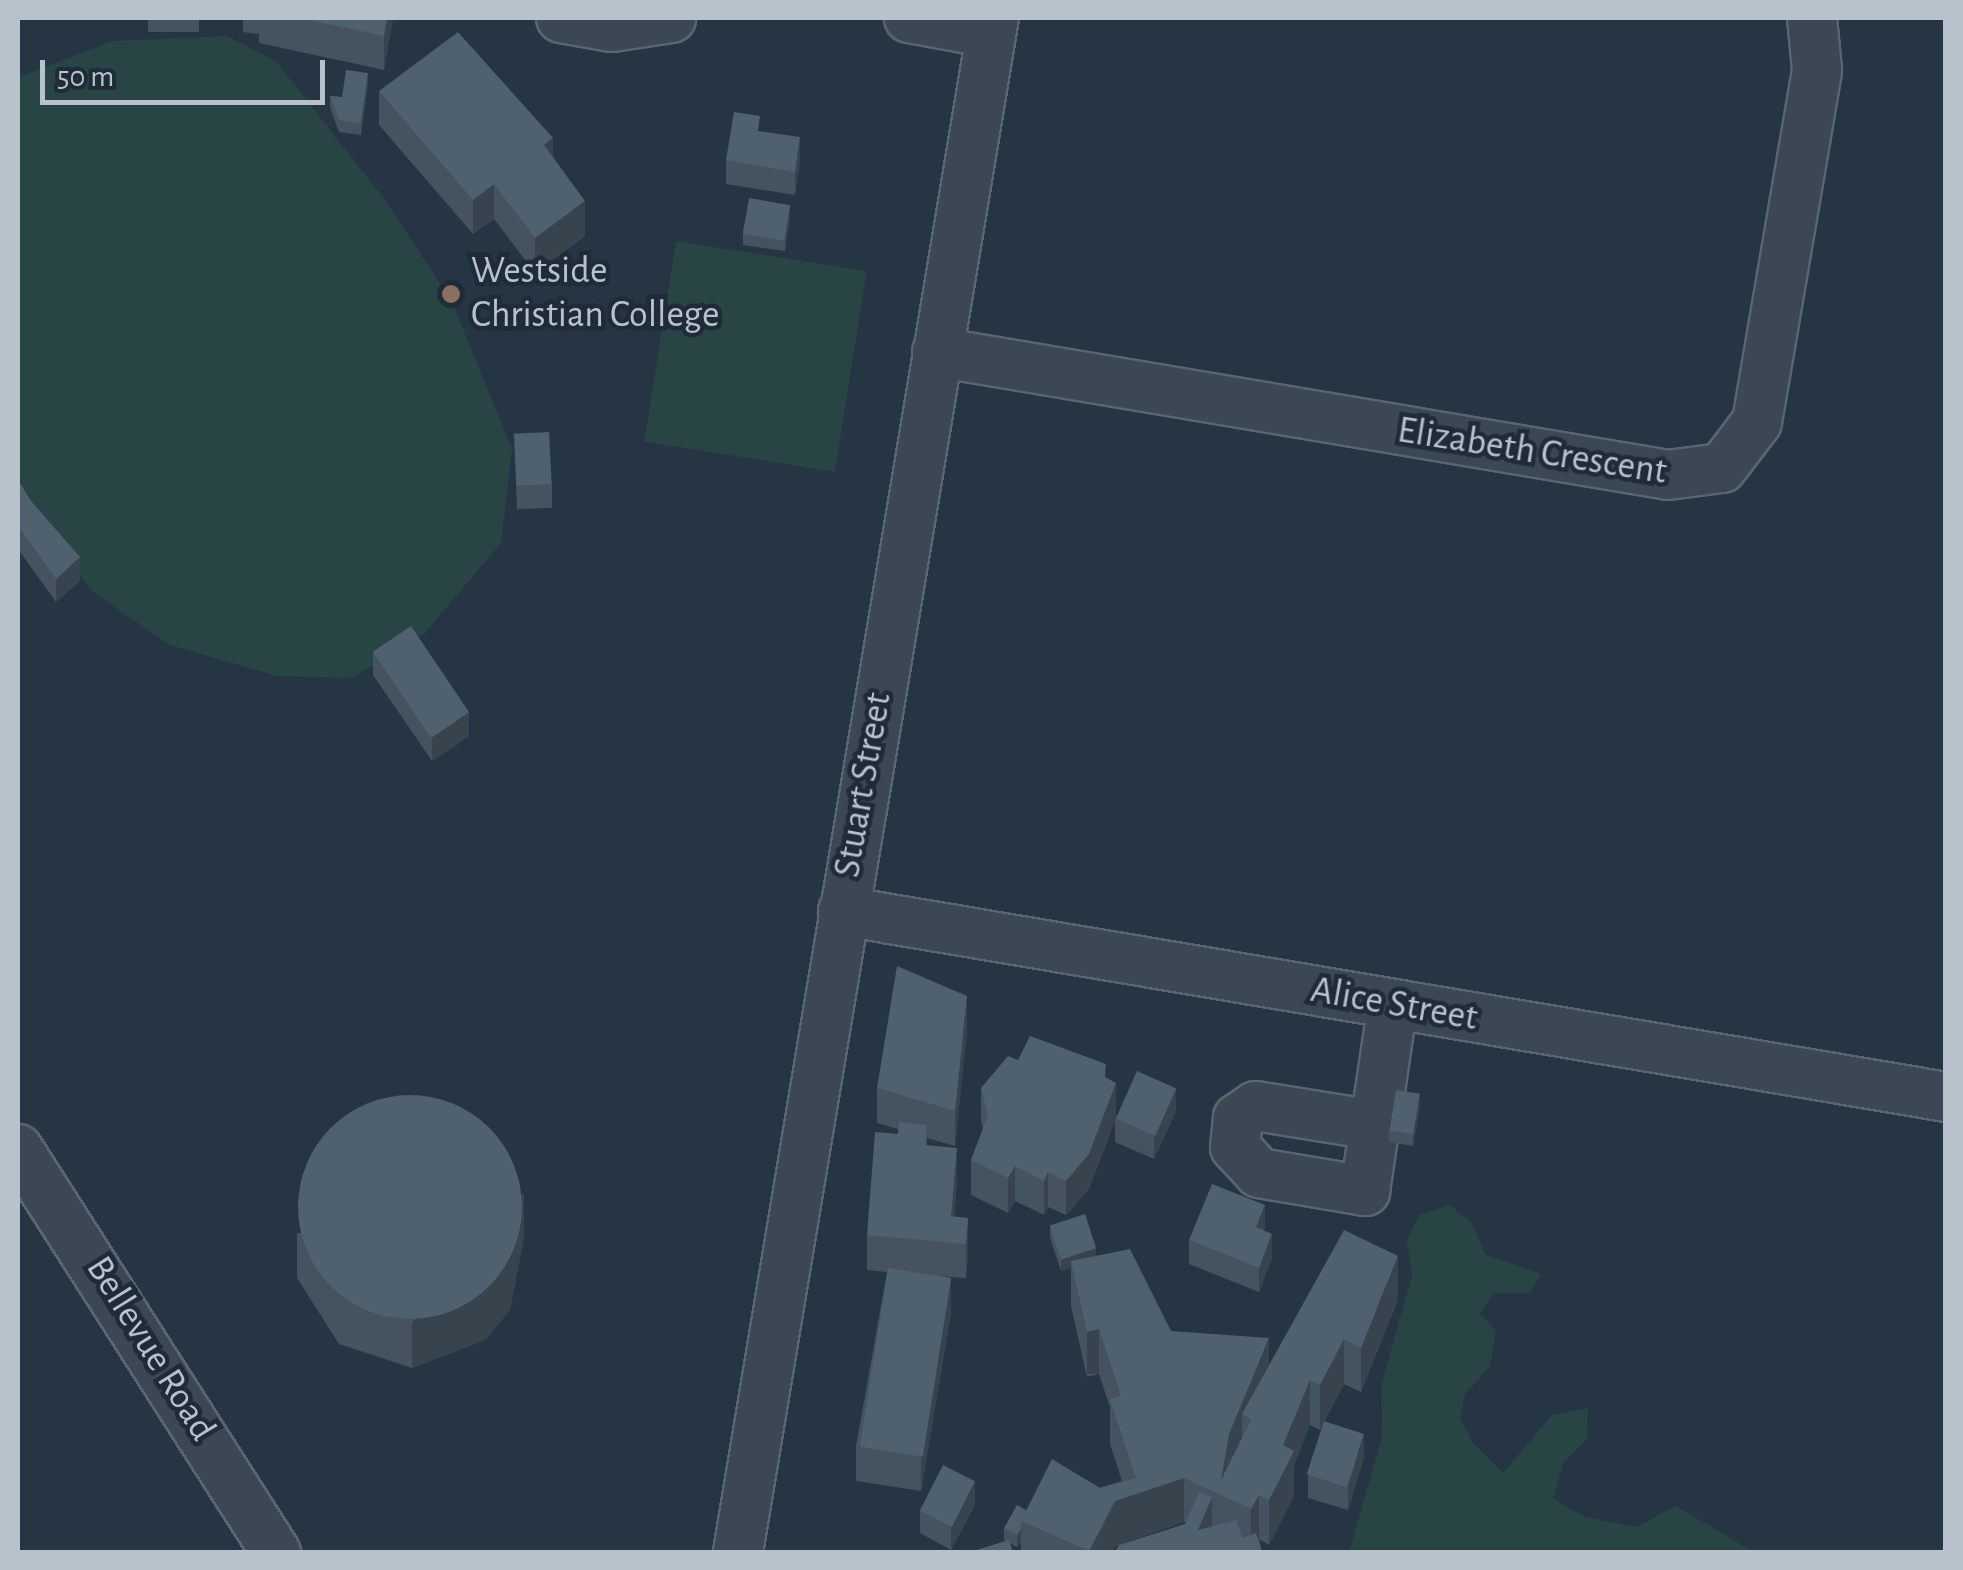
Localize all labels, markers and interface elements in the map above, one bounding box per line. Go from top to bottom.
scale bar [45,40,330,102]
text: 50 m [57,62,114,92]
place label: Westside Christian College [471,249,720,338]
marker: Westside Christian College [440,283,462,305]
street label: Elizabeth Crescent [1394,408,1670,496]
street label: Stuart Street [825,689,903,881]
street label: Alice Street [1307,968,1481,1042]
street label: Bellevue Road [75,1248,225,1450]

